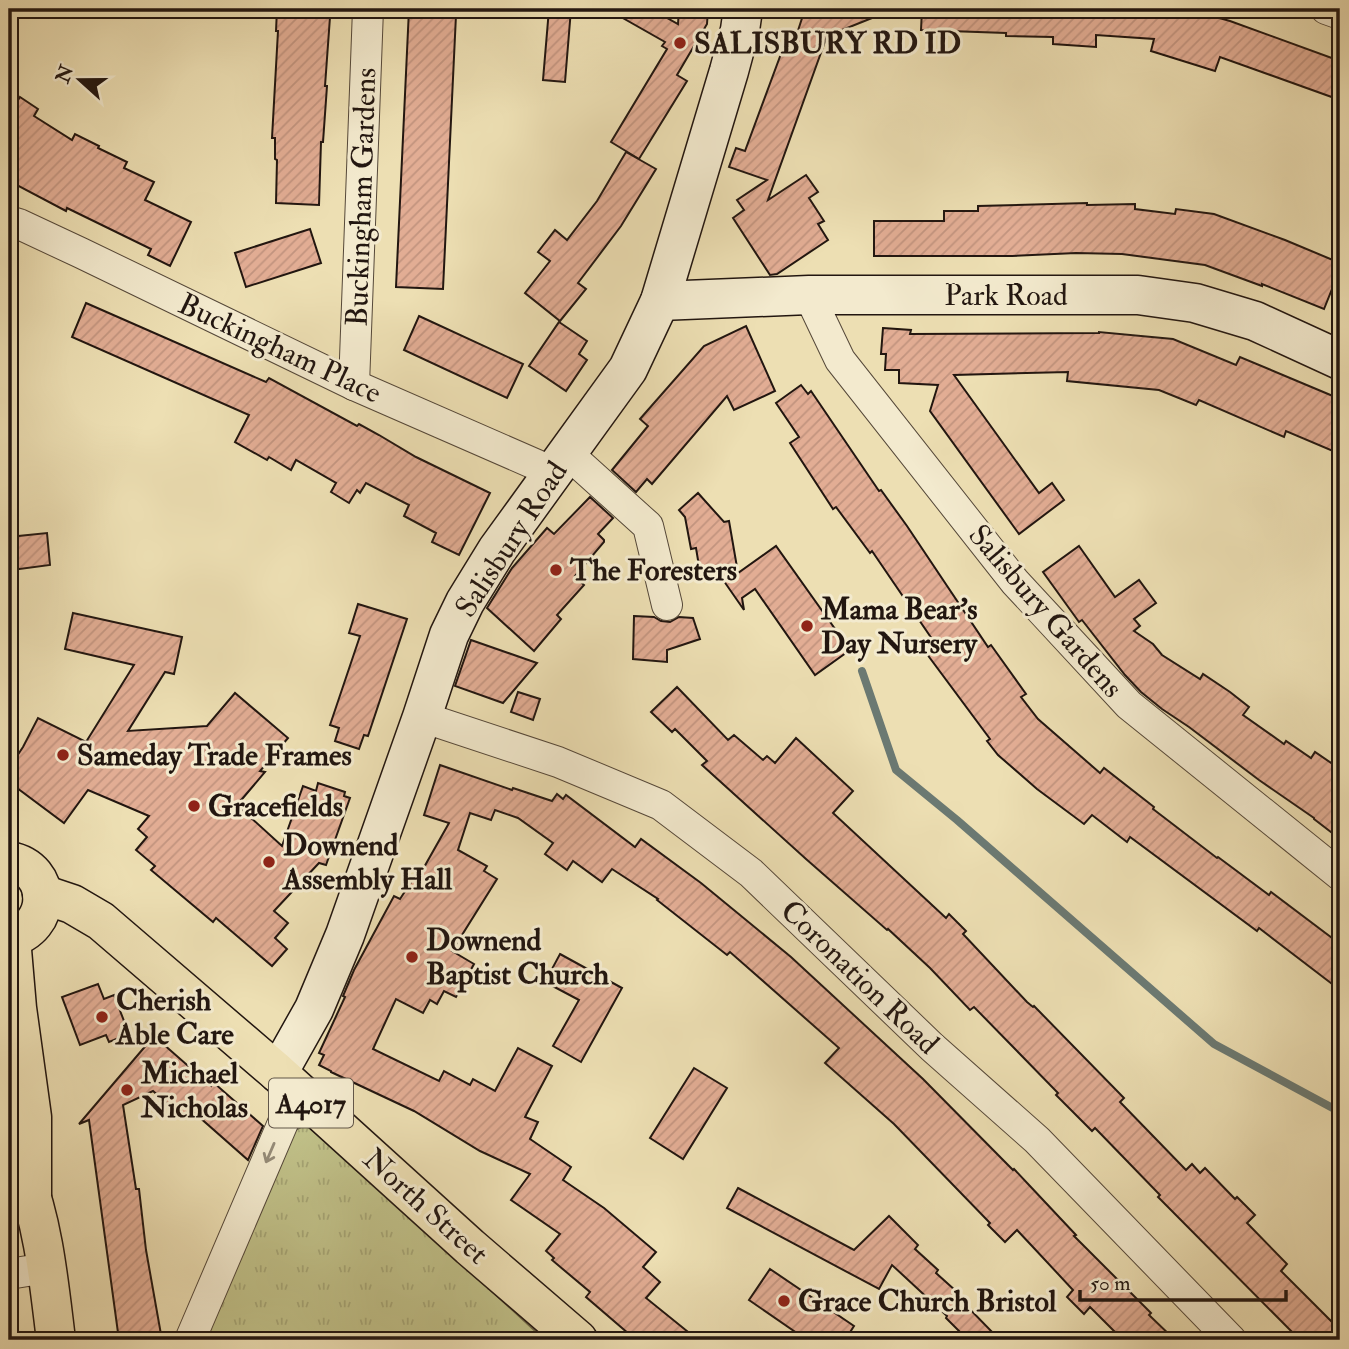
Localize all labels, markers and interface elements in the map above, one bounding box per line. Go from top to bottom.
place label: SALISBURY RD ID [694,25,961,62]
marker: SALISBURY RD ID [672,35,688,51]
north arrow [46,46,116,116]
text: N [50,61,80,87]
street label: Buckingham Gardens [338,67,385,327]
street label: Park Road [944,277,1068,314]
street label: Buckingham Place [172,285,387,412]
street label: Salisbury Road [447,454,576,624]
street label: Salisbury Gardens [960,517,1131,706]
place label: The Foresters [569,552,737,589]
marker: The Foresters [548,562,564,578]
place label: Mama Bear's Day Nursery [820,591,979,662]
marker: Mama Bear's Day Nursery [799,618,815,634]
place label: Sameday Trade Frames [77,737,352,774]
marker: Sameday Trade Frames [55,747,71,763]
place label: Gracefields [208,788,343,825]
marker: Gracefields [186,798,202,814]
place label: Downend Assembly Hall [281,827,453,898]
marker: Downend Assembly Hall [261,854,277,870]
street label: Coronation Road [773,892,947,1062]
place label: Downend Baptist Church [426,922,609,993]
marker: Downend Baptist Church [404,949,420,965]
place label: Cherish Able Care [114,982,234,1053]
marker: Cherish Able Care [94,1009,110,1025]
place label: Michael Nicholas [140,1055,248,1126]
road number: A4017 [269,1078,353,1128]
marker: Michael Nicholas [119,1082,135,1098]
street label: North Street [355,1140,496,1272]
one-way arrow [263,1141,276,1163]
scale bar [1080,1258,1286,1302]
text: 50 m [1090,1270,1131,1297]
place label: Grace Church Bristol [798,1283,1057,1320]
marker: Grace Church Bristol [776,1293,792,1309]

